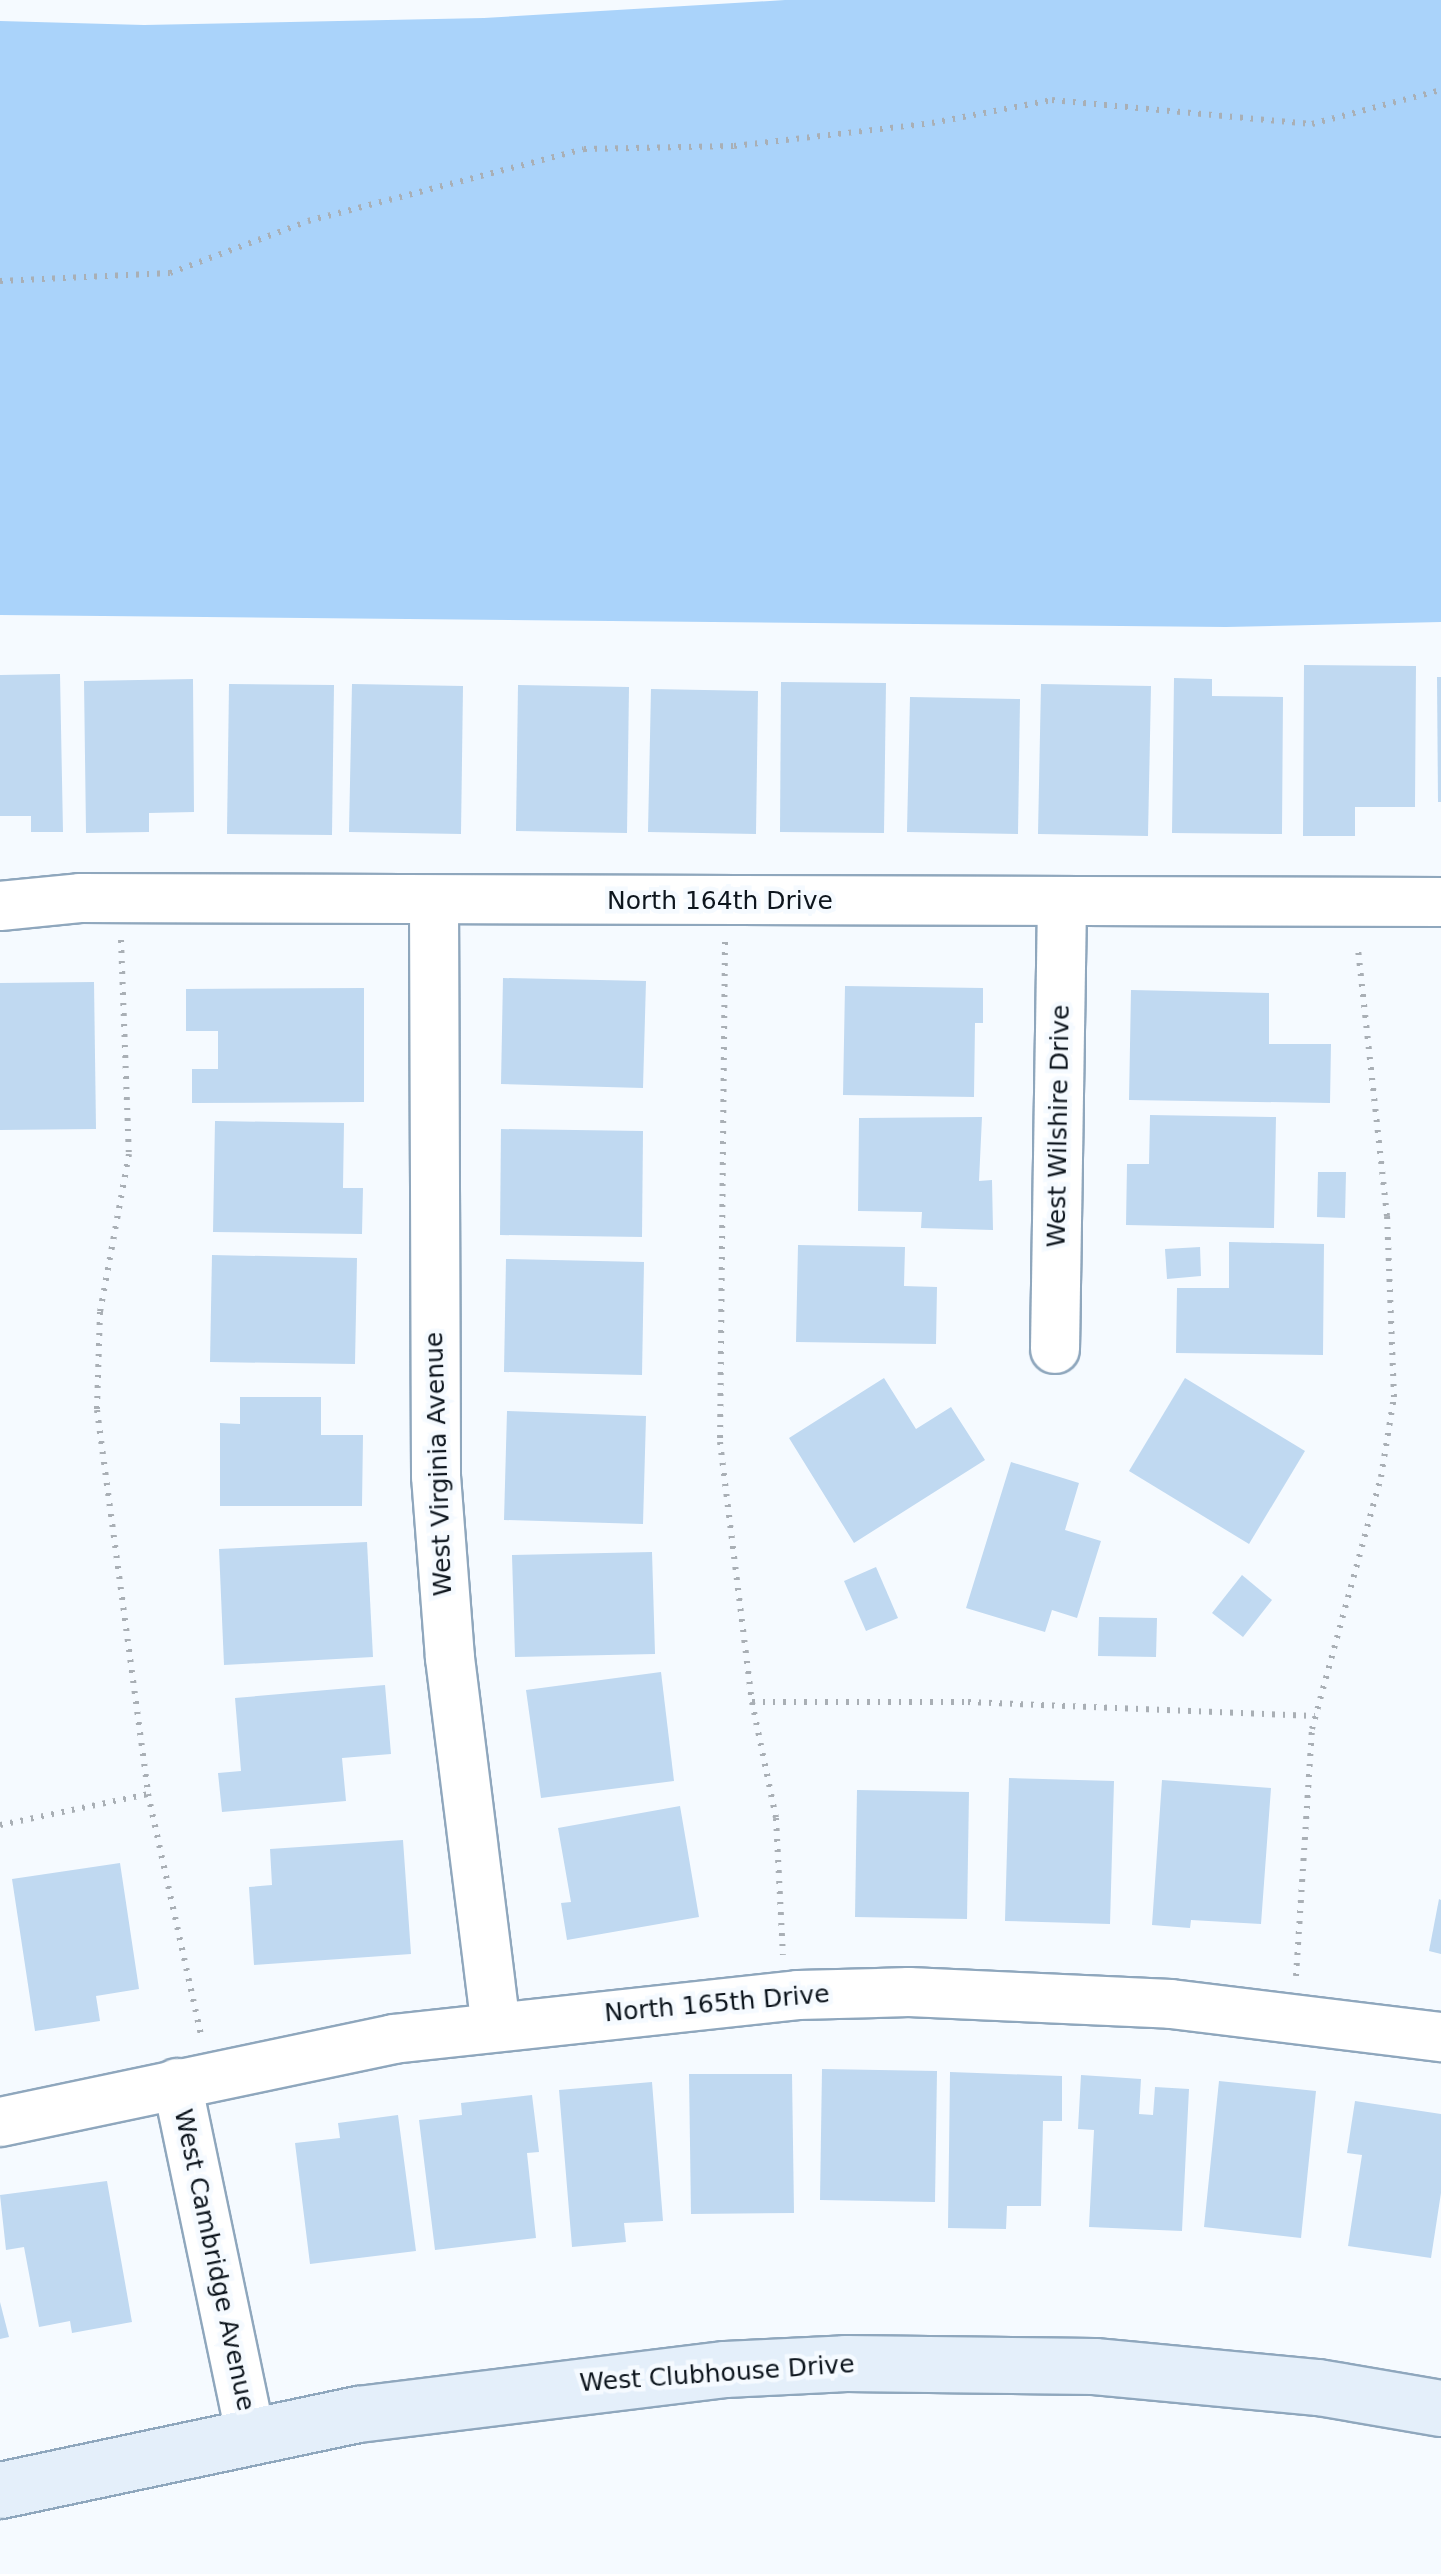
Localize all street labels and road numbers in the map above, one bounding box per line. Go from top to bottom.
street label: North 164th Drive [607,886,833,916]
street label: West Wilshire Drive [1042,1004,1076,1248]
street label: West Virginia Avenue [419,1331,459,1597]
street label: North 165th Drive [603,1979,831,2029]
street label: West Cambridge Avenue [167,2106,261,2414]
street label: West Clubhouse Drive [579,2349,855,2399]

